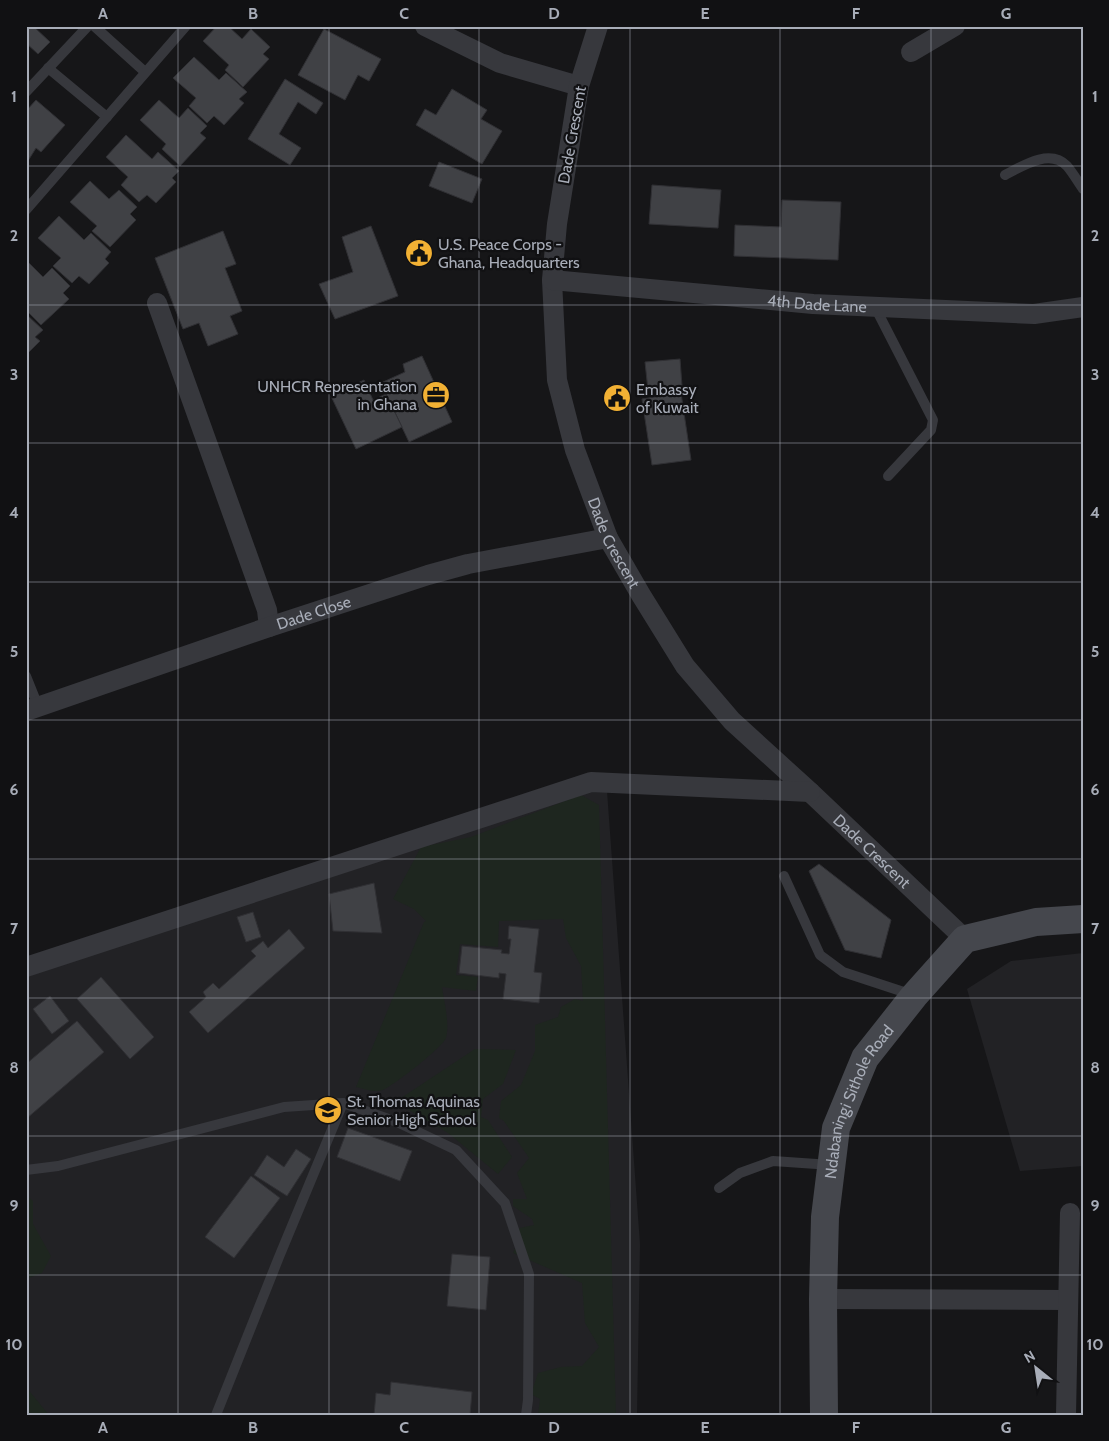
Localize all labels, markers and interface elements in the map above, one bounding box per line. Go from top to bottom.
text: A [98,4,108,23]
text: B [248,4,258,23]
text: C [399,4,409,23]
text: D [548,4,560,23]
text: E [700,4,710,23]
text: F [852,4,861,23]
text: G [1001,4,1011,23]
street label: Dade Crescent [554,84,590,185]
text: 1 [11,87,17,106]
text: 1 [1092,87,1098,106]
text: 2 [10,226,18,245]
text: 2 [1091,226,1099,245]
place label: U.S. Peace Corps - Ghana, Headquarters [438,235,580,272]
public building icon: U.S. Peace Corps - Ghana, Headquarters [404,238,434,268]
street label: 4th Dade Lane [766,290,867,316]
text: 3 [10,365,18,384]
text: 3 [1091,365,1099,384]
place label: UNHCR Representation in Ghana [257,377,417,414]
office icon: UNHCR Representation in Ghana [421,380,451,410]
place label: Embassy of Kuwait [636,380,699,417]
public building icon: Embassy of Kuwait [602,383,632,413]
street label: Dade Crescent [584,495,645,592]
text: 4 [9,503,19,522]
text: 4 [1090,503,1100,522]
street label: Dade Close [274,591,353,633]
text: 5 [10,642,18,661]
text: 5 [1091,642,1099,661]
text: 6 [10,780,19,799]
text: 6 [1091,780,1100,799]
street label: Dade Crescent [830,810,915,892]
text: 7 [10,919,19,938]
text: 7 [1091,919,1100,938]
street label: Ndabaningi Sithole Road [820,1021,897,1180]
text: 8 [9,1058,19,1077]
text: 8 [1090,1058,1100,1077]
place label: St. Thomas Aquinas Senior High School [347,1092,480,1129]
school or university icon: St. Thomas Aquinas Senior High School [313,1095,343,1125]
text: 9 [10,1196,19,1215]
text: 9 [1091,1196,1100,1215]
text: 10 [5,1335,23,1354]
text: 10 [1086,1335,1104,1354]
north arrow [1012,1344,1062,1394]
text: N [1021,1346,1038,1367]
text: A [98,1418,108,1437]
text: B [248,1418,258,1437]
text: C [399,1418,409,1437]
text: D [548,1418,560,1437]
text: E [700,1418,710,1437]
text: F [852,1418,861,1437]
text: G [1001,1418,1011,1437]

